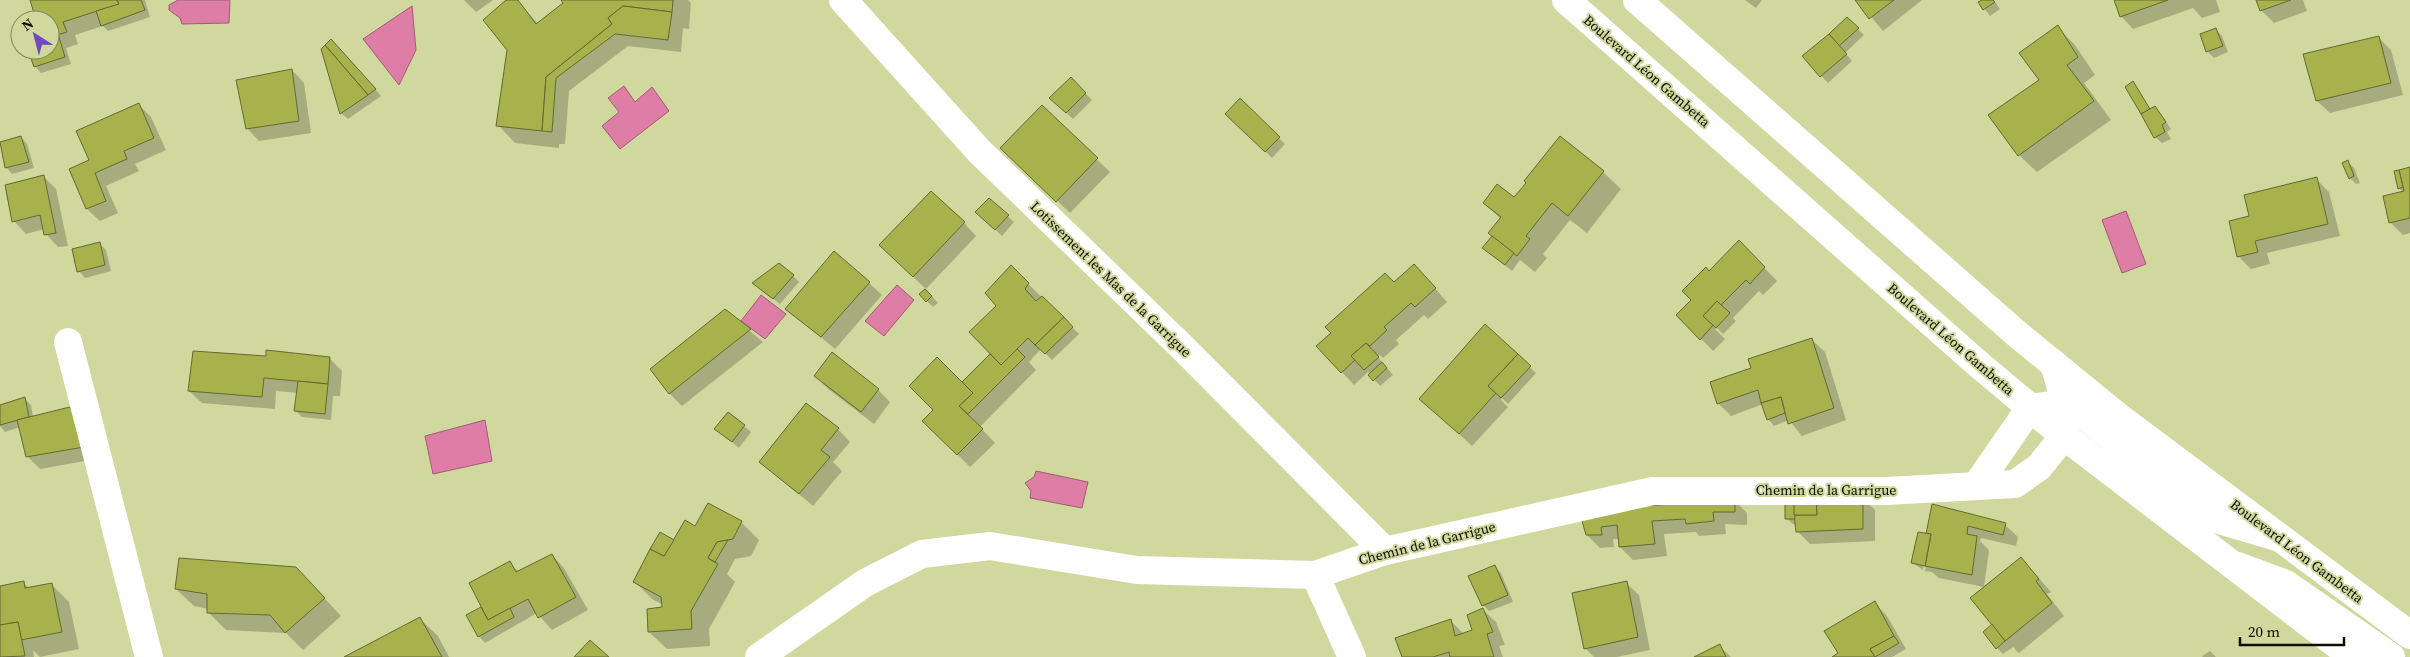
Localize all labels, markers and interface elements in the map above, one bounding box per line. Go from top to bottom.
north arrow [10,10,60,60]
street label: Boulevard Léon Gambetta [1579,10,1715,132]
text: N [17,13,37,36]
street label: Lotissement les Mas de la Garrigue [1026,196,1196,362]
street label: Boulevard Léon Gambetta [1883,278,2019,400]
street label: Chemin de la Garrigue [1756,480,1896,500]
street label: Boulevard Léon Gambetta [2226,494,2369,608]
street label: Chemin de la Garrigue [1356,516,1498,570]
scale bar [2240,614,2344,646]
text: 20 m [2248,621,2280,642]

